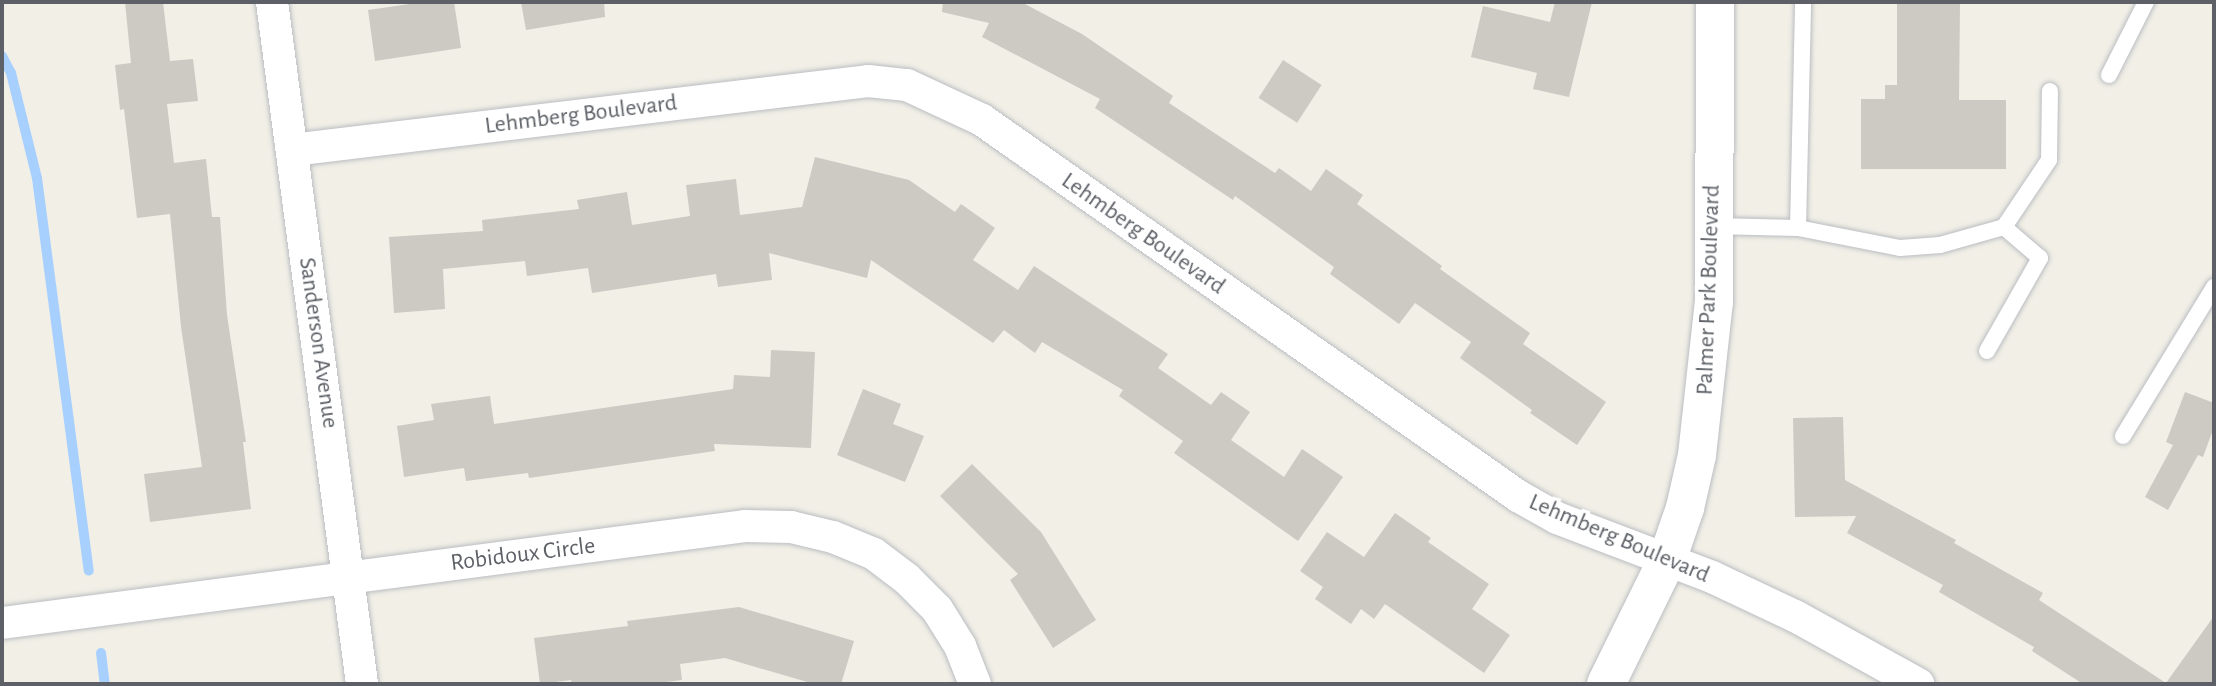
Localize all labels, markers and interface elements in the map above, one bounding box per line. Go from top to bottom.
street label: Lehmberg Boulevard [483,89,679,141]
street label: Lehmberg Boulevard [1056,167,1230,301]
street label: Palmer Park Boulevard [1691,184,1727,396]
street label: Sanderson Avenue [292,256,344,430]
street label: Lehmberg Boulevard [1524,488,1714,590]
street label: Robidoux Circle [449,532,597,578]

